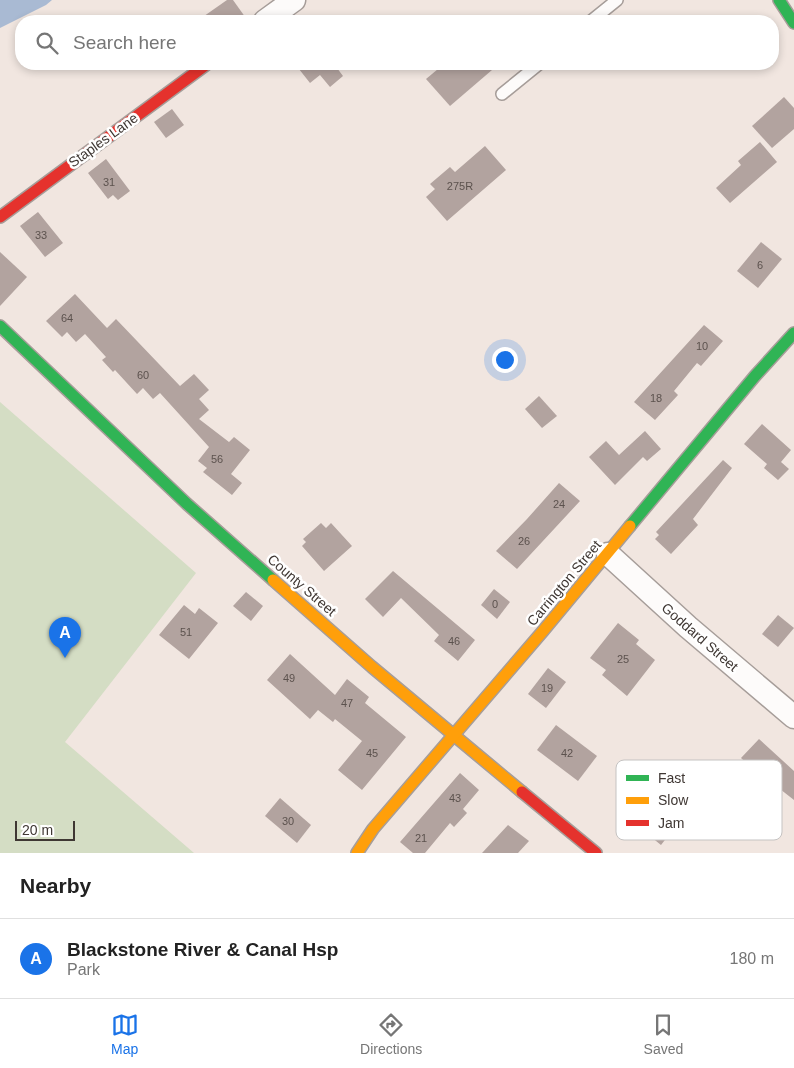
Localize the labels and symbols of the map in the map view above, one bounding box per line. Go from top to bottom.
street label: Staples Lane [65,109,141,170]
house number: 31 [103,176,115,188]
house number: 275R [447,180,473,192]
house number: 33 [35,229,47,241]
house number: 6 [757,259,763,271]
house number: 64 [61,312,73,324]
house number: 10 [696,340,708,352]
your location [492,347,518,373]
house number: 60 [137,369,149,381]
house number: 18 [650,392,662,404]
house number: 56 [211,453,223,465]
house number: 24 [553,498,565,510]
house number: 26 [518,535,530,547]
street label: Carrington Street [524,537,604,629]
street label: County Street [264,551,340,619]
house number: 0 [492,598,498,610]
street label: Goddard Street [659,600,741,675]
pin: A [49,617,81,658]
house number: 51 [180,626,192,638]
house number: 46 [448,635,460,647]
house number: 25 [617,653,629,665]
house number: 49 [283,672,295,684]
house number: 19 [541,682,553,694]
house number: 47 [341,697,353,709]
house number: 45 [366,747,378,759]
house number: 42 [561,747,573,759]
legend [616,760,782,840]
text: Fast [658,770,685,786]
house number: 43 [449,792,461,804]
text: Slow [658,792,689,808]
house number: 30 [282,815,294,827]
text: Jam [658,815,684,831]
scale bar [15,818,75,841]
house number: 21 [415,832,427,844]

